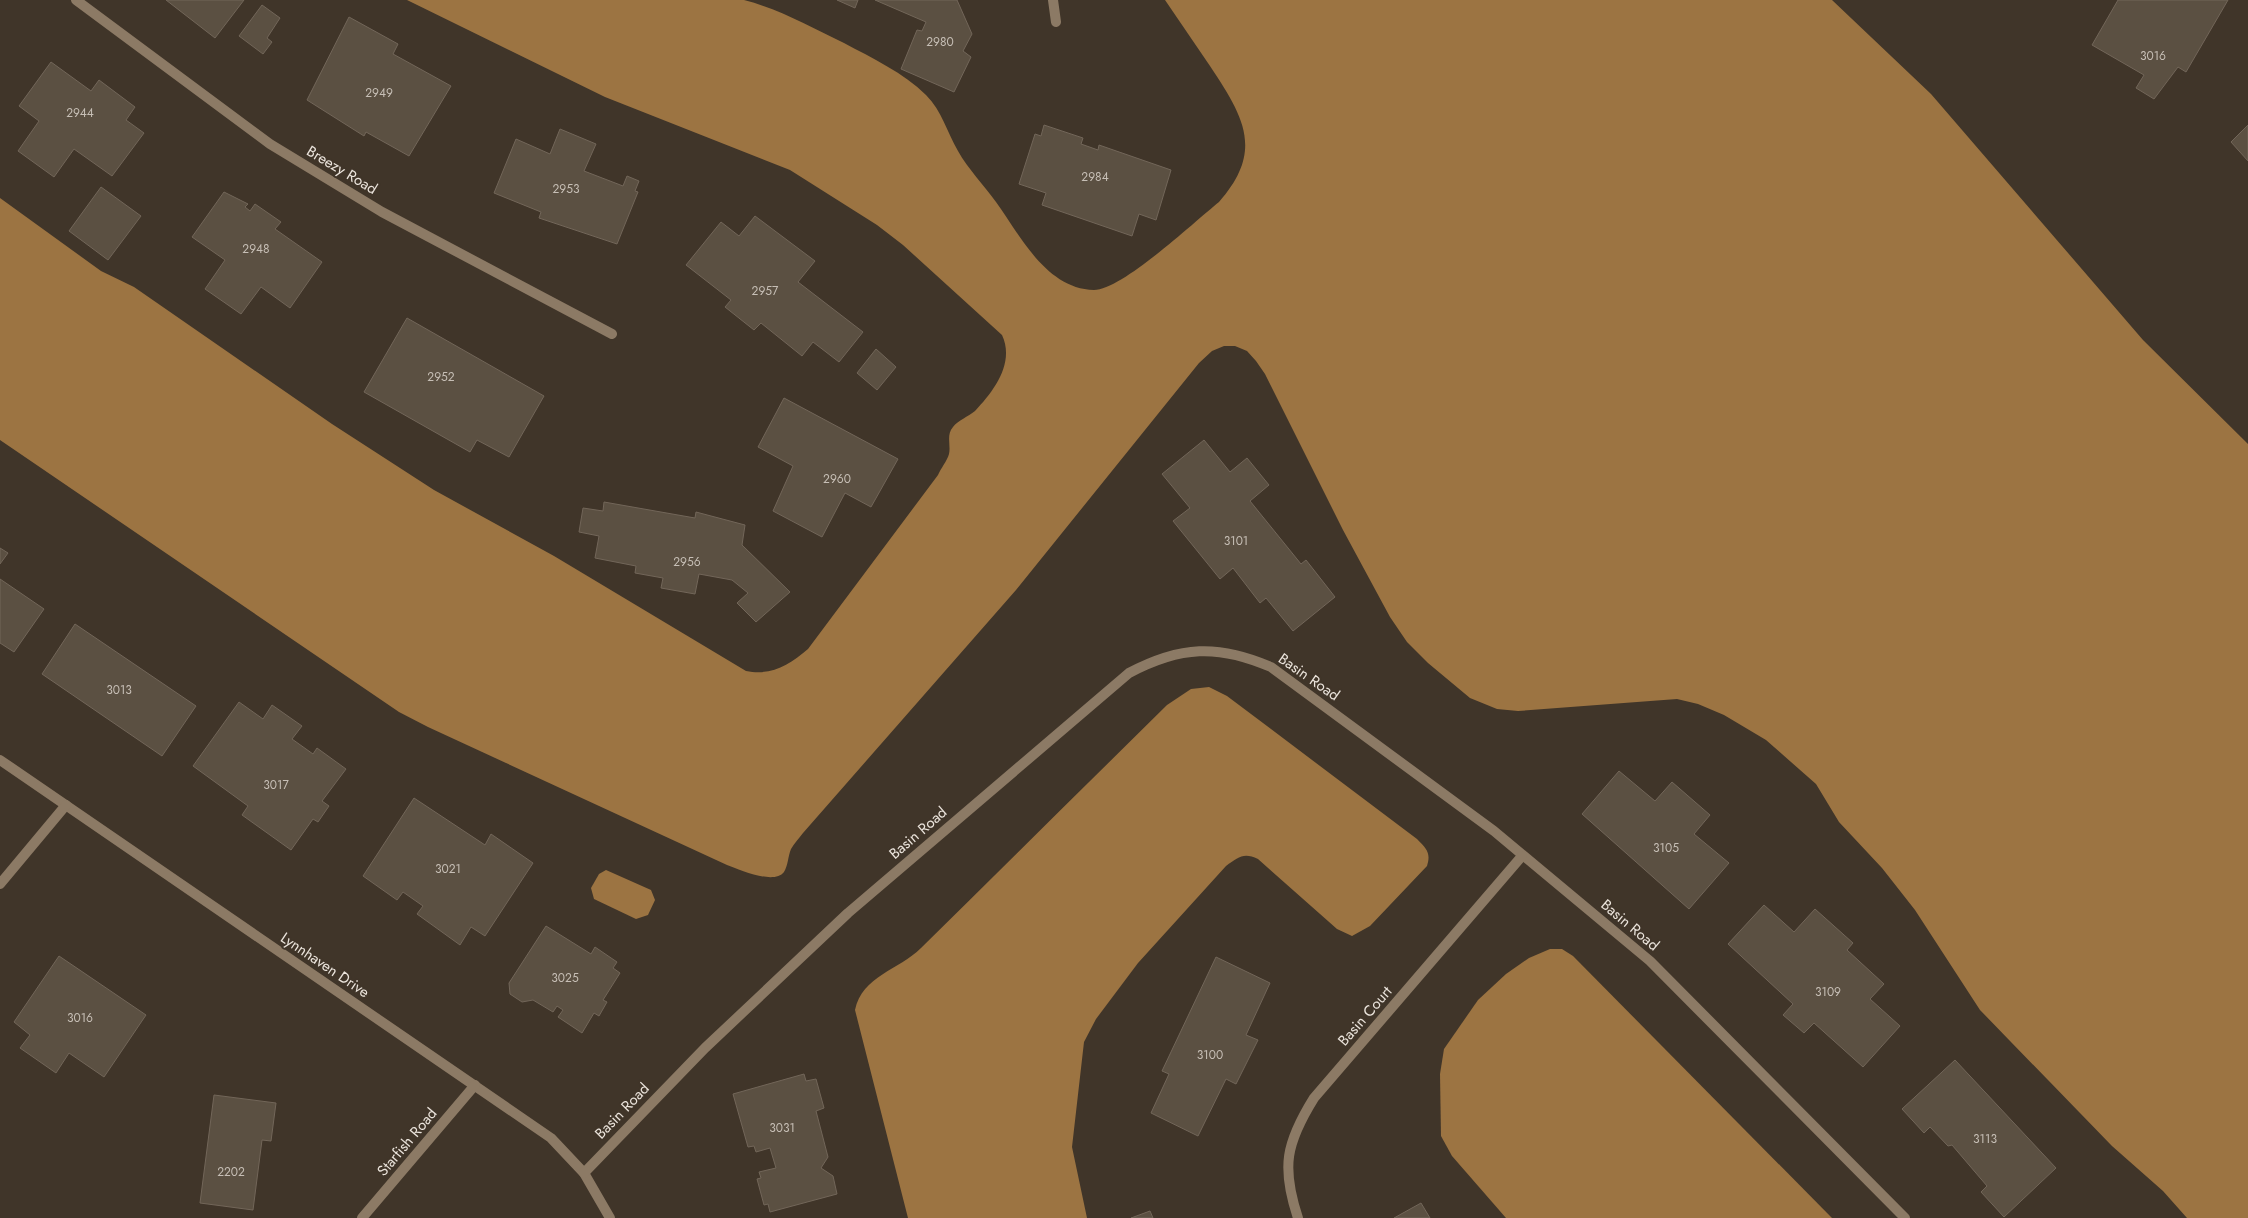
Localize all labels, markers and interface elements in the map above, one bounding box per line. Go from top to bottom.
house number: 2980 [926,33,954,51]
house number: 3016 [2140,47,2166,65]
house number: 2949 [365,84,393,102]
house number: 2944 [66,104,94,122]
street label: Breezy Road [302,140,382,200]
house number: 2984 [1081,168,1109,186]
house number: 2953 [552,180,580,198]
house number: 2948 [242,240,270,258]
house number: 2957 [752,282,779,300]
house number: 2952 [427,368,455,386]
house number: 2960 [823,470,851,488]
house number: 3101 [1224,532,1248,550]
house number: 2956 [673,553,701,571]
street label: Basin Road [1274,648,1344,706]
house number: 3013 [106,681,132,699]
house number: 3017 [263,776,289,794]
street label: Basin Road [884,802,952,864]
house number: 3105 [1653,839,1679,857]
house number: 3021 [435,860,461,878]
street label: Basin Road [1596,894,1664,956]
street label: Lynnhaven Drive [276,927,374,1003]
house number: 3025 [551,969,579,987]
street label: Basin Court [1333,981,1398,1051]
house number: 3109 [1815,983,1841,1001]
house number: 3016 [67,1009,93,1027]
house number: 3100 [1197,1046,1223,1064]
street label: Basin Road [590,1078,654,1144]
street label: Starfish Road [372,1103,442,1181]
house number: 3031 [769,1119,795,1137]
house number: 3113 [1973,1130,1997,1148]
house number: 2202 [217,1163,245,1181]

